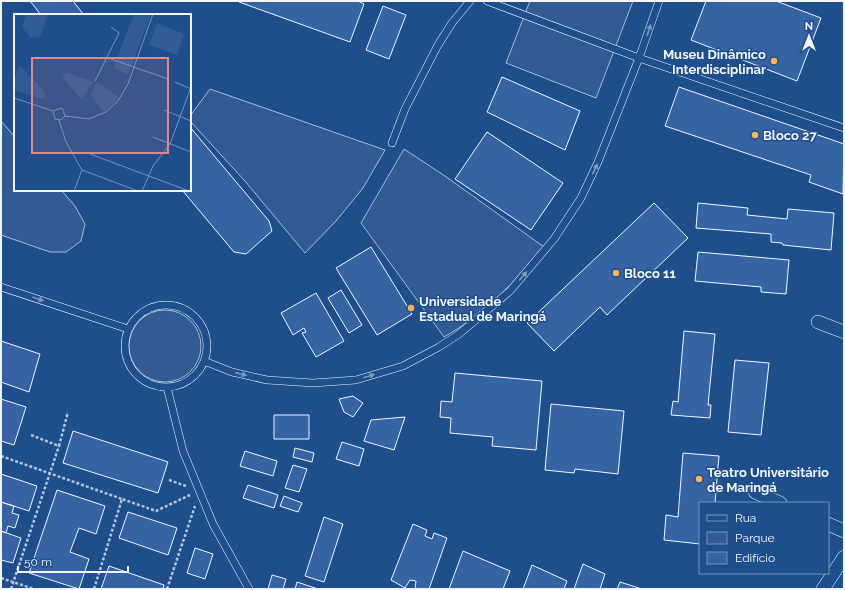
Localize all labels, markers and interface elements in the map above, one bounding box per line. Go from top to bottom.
inset map [14,14,191,191]
north arrow [789,16,829,56]
text: N [805,20,813,33]
one-way arrow [646,23,652,35]
place label: Museu Dinâmico Interdisciplinar [663,47,766,77]
marker: Museu Dinâmico Interdisciplinar [769,56,779,66]
place label: Bloco 27 [763,128,817,143]
marker: Bloco 27 [750,130,760,140]
one-way arrow [592,163,598,175]
place label: Bloco 11 [624,266,677,281]
marker: Bloco 11 [611,268,621,278]
one-way arrow [518,271,527,282]
place label: Universidade Estadual de Maringá [419,294,547,324]
one-way arrow [32,297,44,303]
marker: Universidade Estadual de Maringá [406,303,416,313]
one-way arrow [234,371,247,377]
one-way arrow [363,373,375,379]
place label: Teatro Universitário de Maringá [707,465,829,495]
marker: Teatro Universitário de Maringá [694,474,704,484]
legend [699,502,829,574]
text: Rua [735,511,756,525]
text: Parque [735,531,775,545]
scale bar [18,548,128,574]
text: Edifício [735,551,775,565]
text: 50 m [24,555,52,569]

